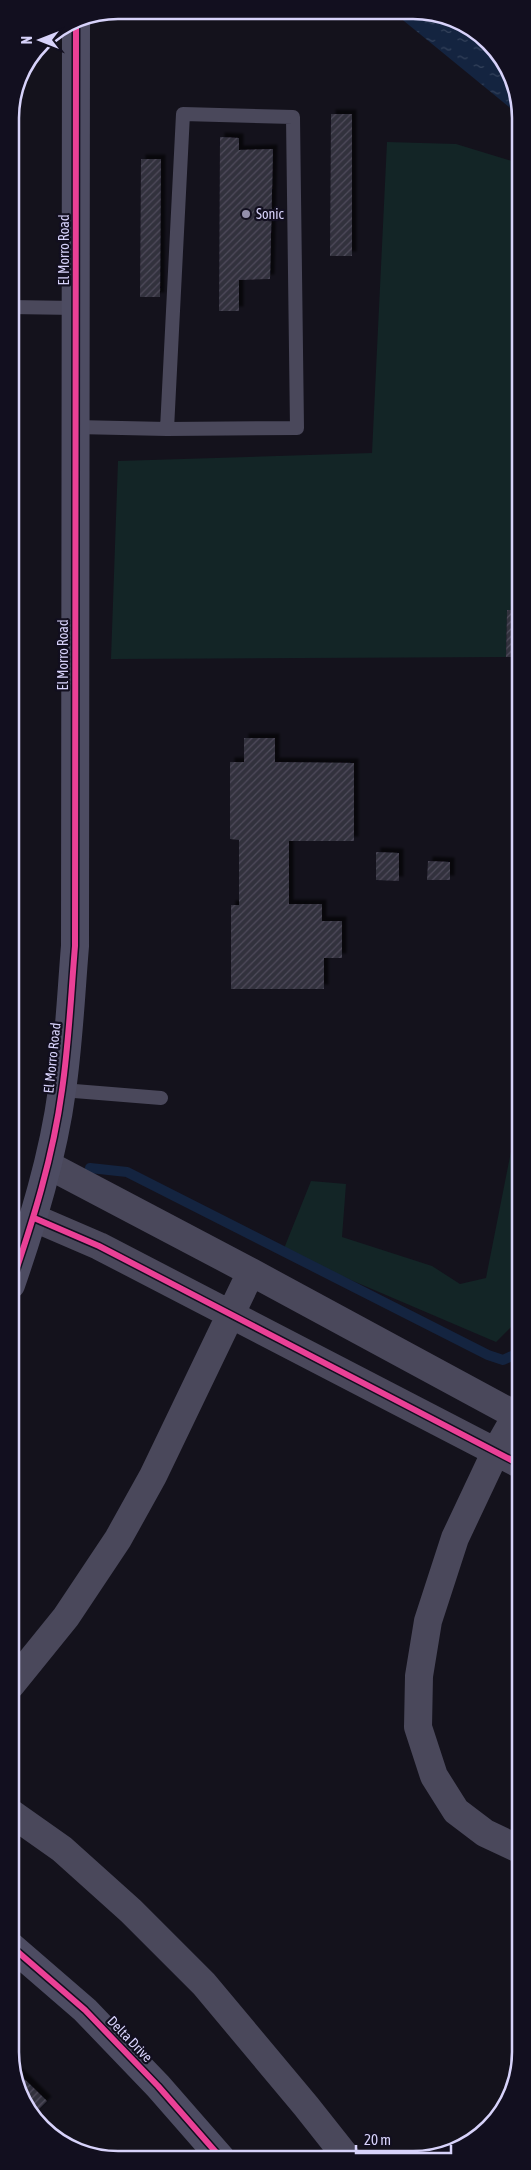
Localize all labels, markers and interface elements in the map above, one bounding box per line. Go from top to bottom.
north arrow [15,15,65,65]
text: N [19,36,35,44]
place label: Sonic [256,206,284,222]
marker: Sonic [240,208,252,220]
street label: El Morro Road [56,214,72,286]
street label: El Morro Road [55,619,71,691]
street label: El Morro Road [40,1022,64,1094]
street label: Delta Drive [104,2013,156,2065]
scale bar [356,2122,451,2154]
text: 20 m [364,2131,391,2148]

